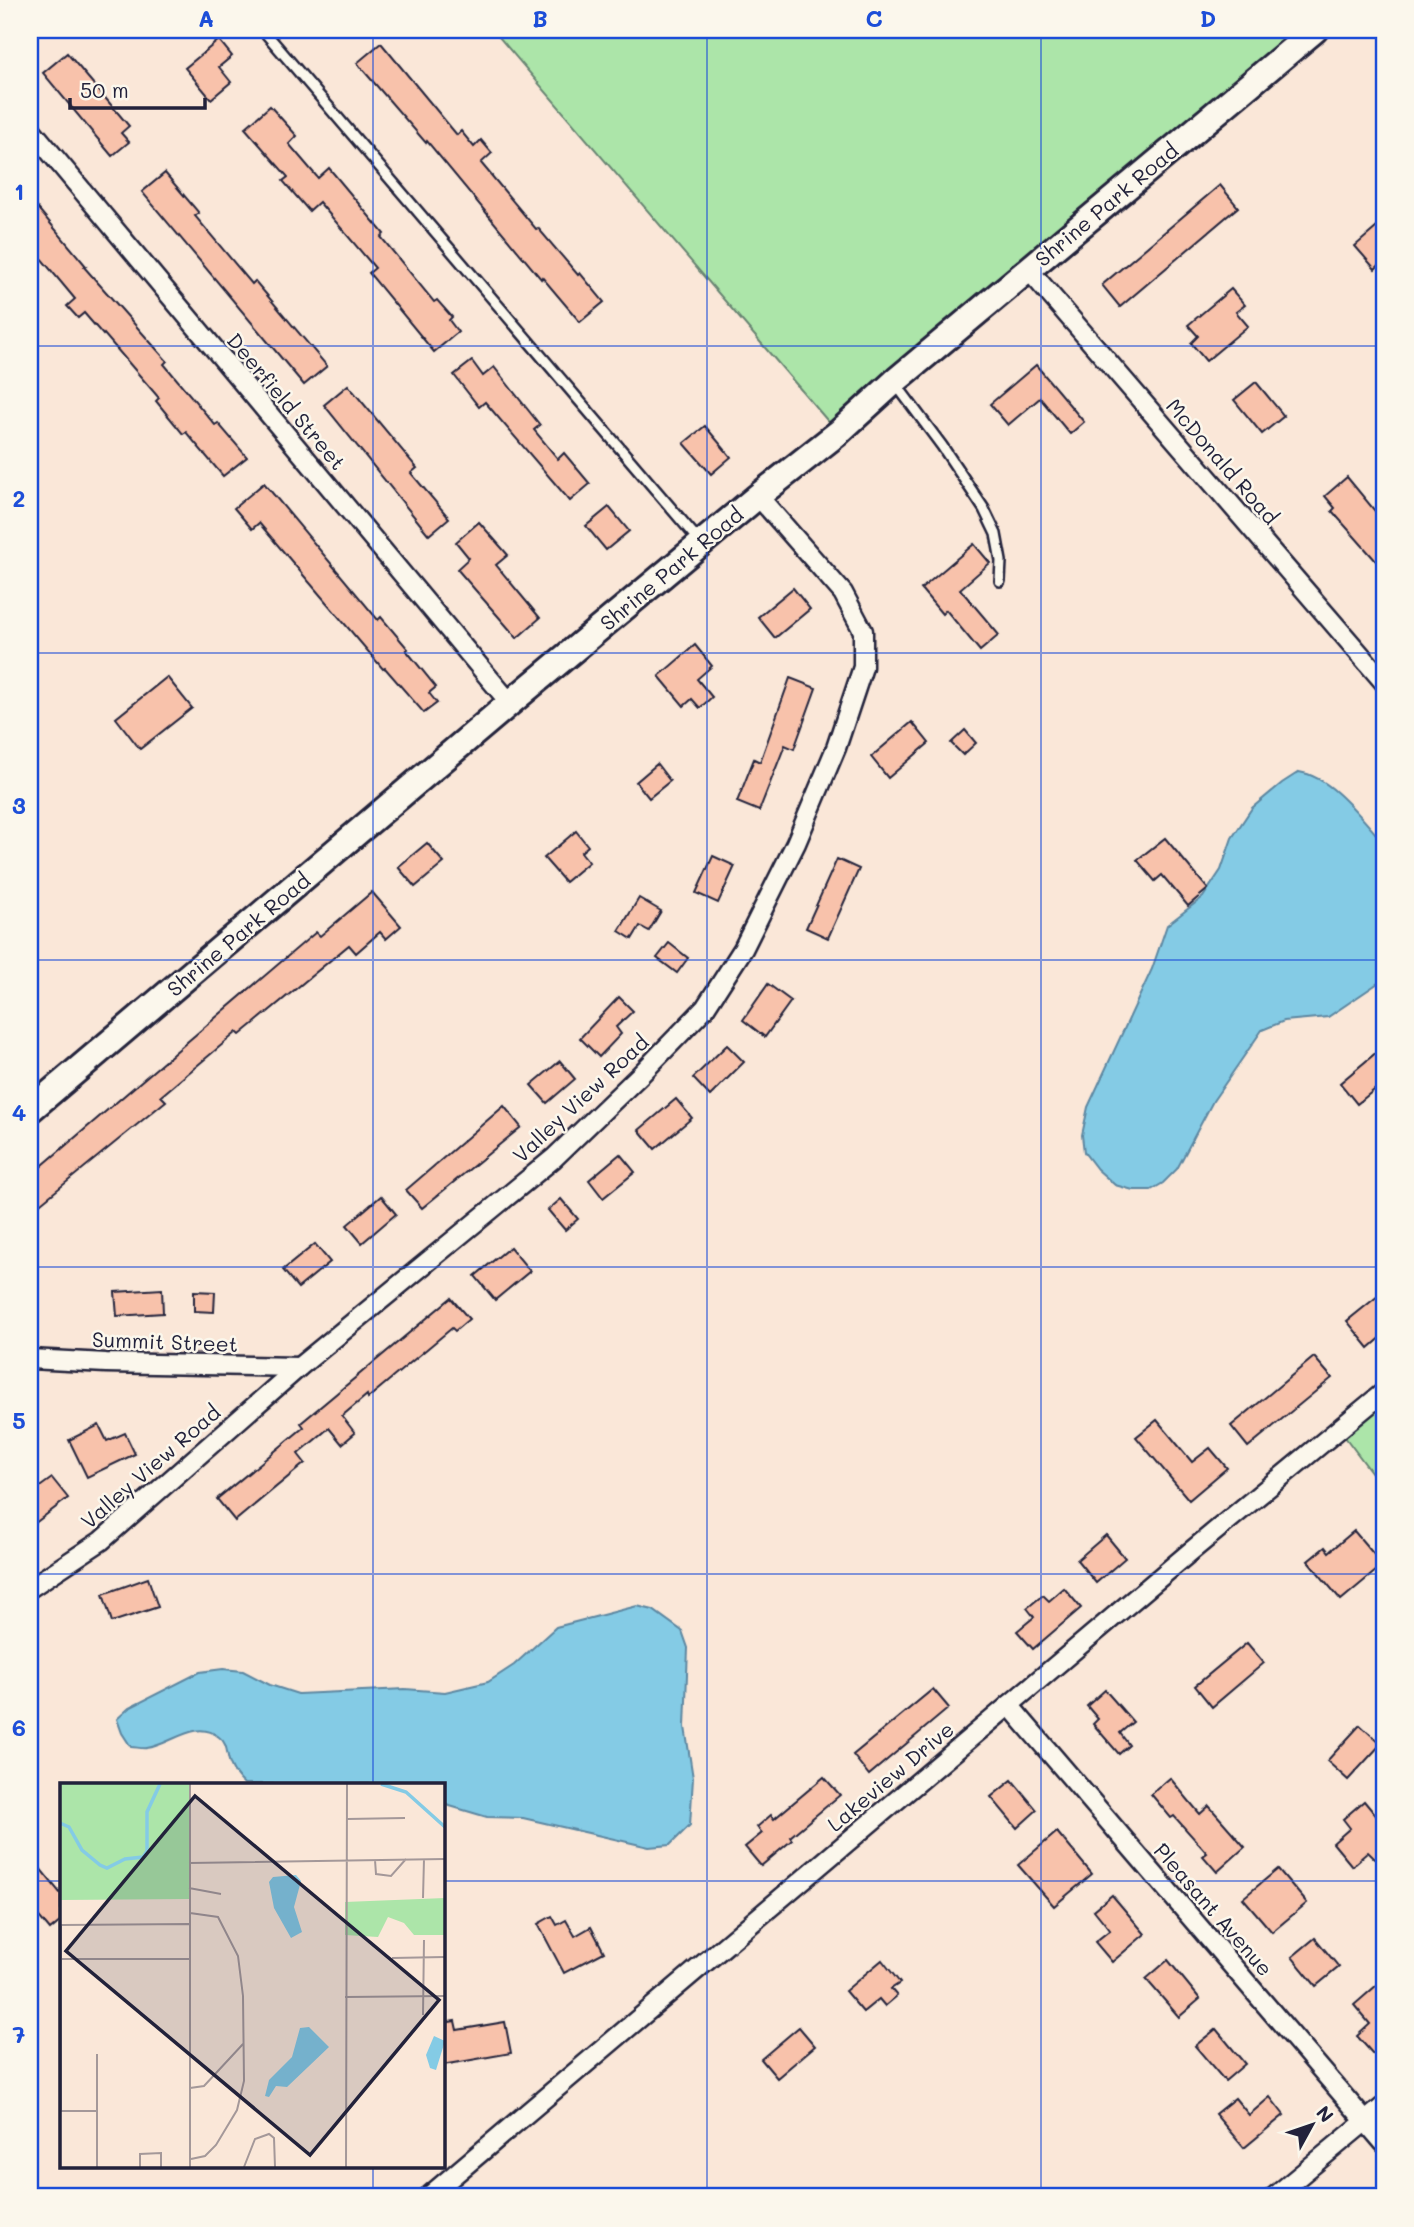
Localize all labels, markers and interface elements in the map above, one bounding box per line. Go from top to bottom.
text: A [198,3,214,33]
text: B [532,3,548,33]
text: C [865,3,883,33]
text: D [1200,3,1216,33]
scale bar [70,66,205,110]
text: 50 m [80,76,129,103]
street label: Shrine Park Road [1029,136,1183,272]
text: 1 [14,176,24,206]
street label: Deerfield Street [222,327,352,475]
street label: McDonald Road [1161,392,1285,530]
text: 2 [13,483,25,513]
street label: Shrine Park Road [594,500,748,636]
text: 3 [12,790,26,820]
street label: Shrine Park Road [161,866,315,1002]
street label: Valley View Road [506,1028,654,1168]
text: 4 [12,1097,26,1127]
street label: Summit Street [92,1325,238,1357]
street label: Valley View Road [75,1398,225,1534]
text: 5 [12,1405,26,1435]
text: 6 [12,1712,26,1742]
street label: Lakeview Drive [821,1715,959,1837]
inset map [60,1783,444,2168]
street label: Pleasant Avenue [1149,1837,1279,1981]
text: 7 [13,2019,26,2049]
north arrow [1278,2090,1348,2160]
text: N [1311,2100,1340,2127]

